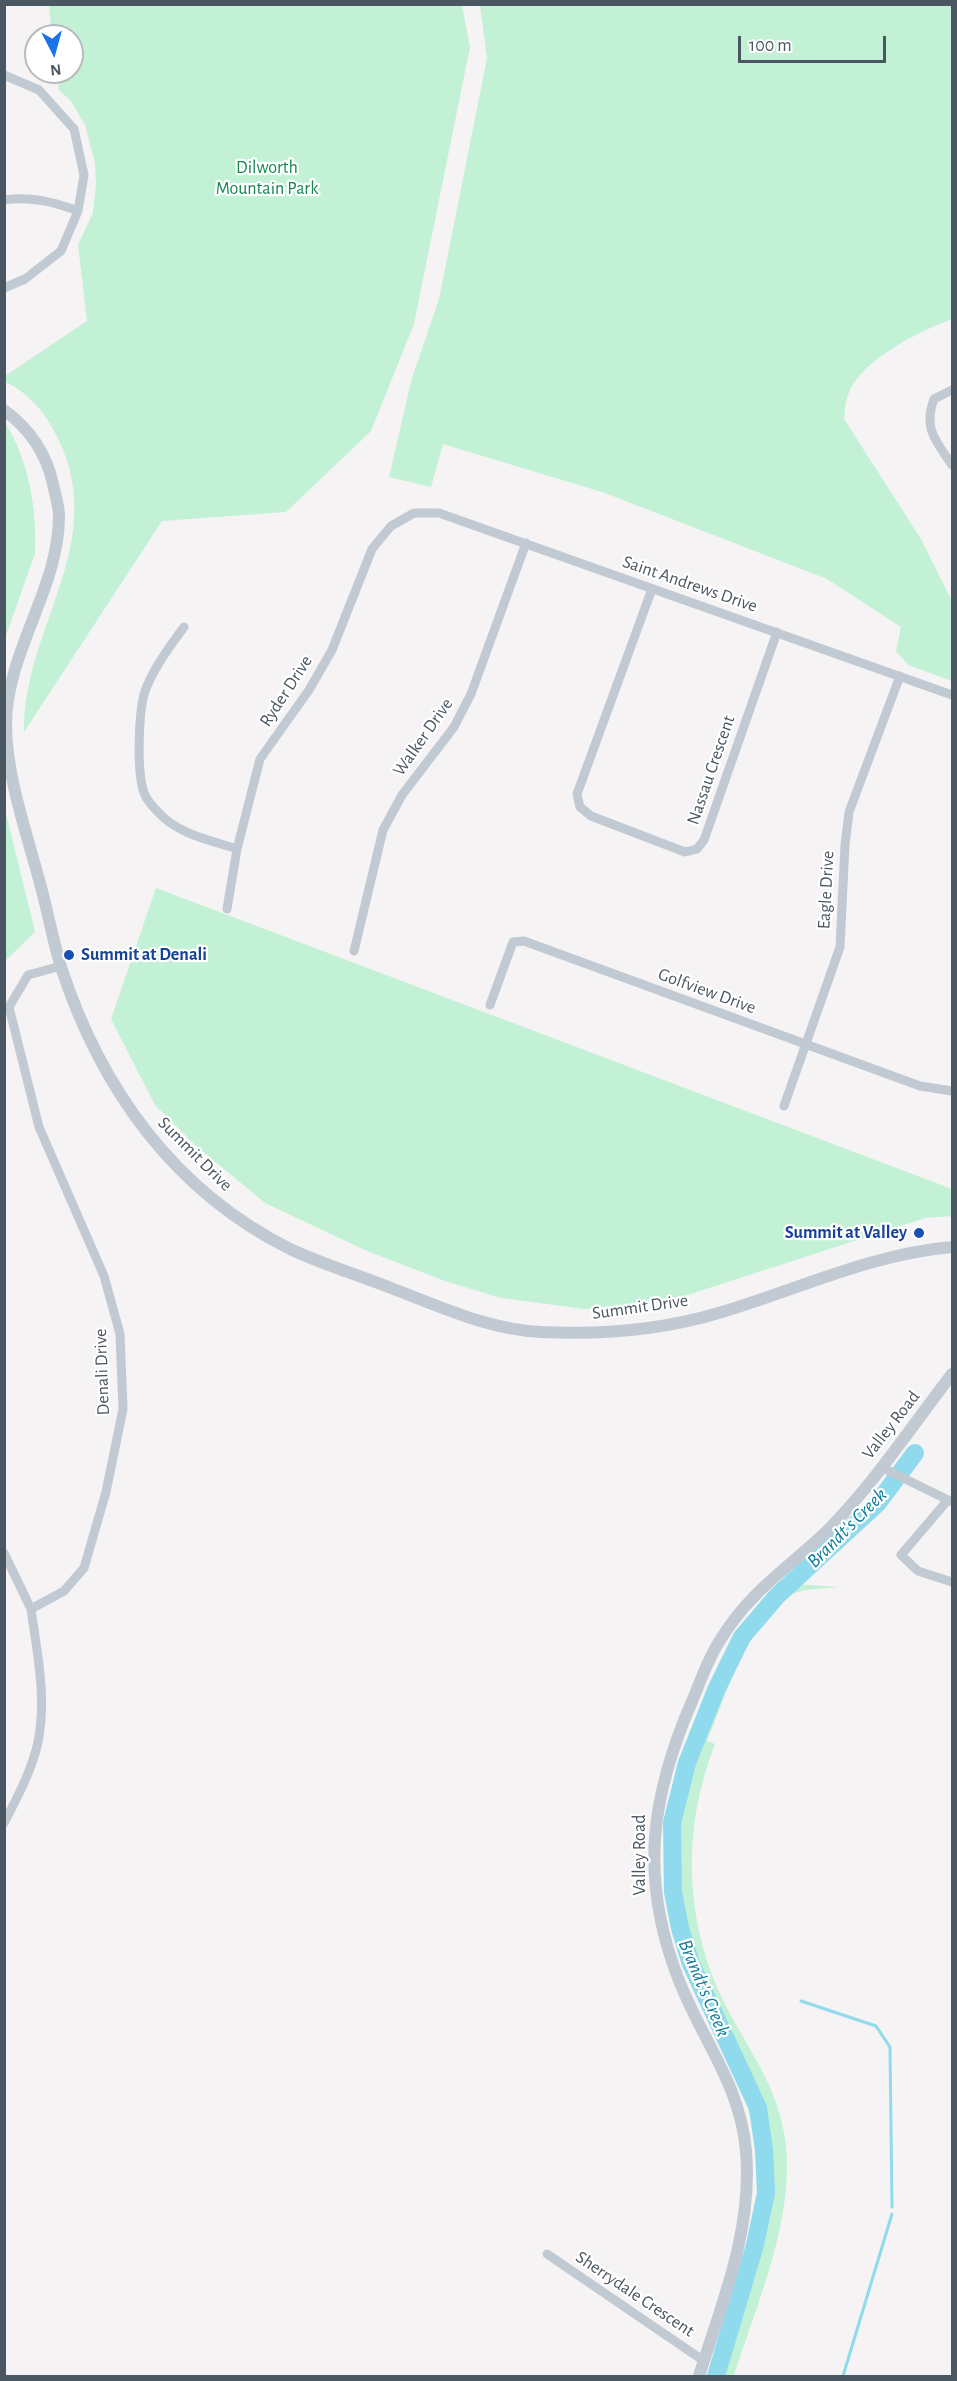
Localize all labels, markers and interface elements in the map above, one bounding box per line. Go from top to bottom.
north arrow [24,24,84,84]
scale bar [741,24,890,62]
text: 100 m [749,37,792,55]
text: N [49,61,62,78]
park label: Dilworth Mountain Park [216,157,318,200]
street label: Saint Andrews Drive [620,551,760,617]
street label: Ryder Drive [255,651,317,731]
street label: Walker Drive [388,694,458,780]
street label: Nassau Crescent [682,713,740,827]
street label: Eagle Drive [813,850,839,930]
place label: Summit at Denali [81,944,207,966]
marker: Summit at Denali [62,948,76,962]
street label: Golfview Drive [655,963,759,1019]
street label: Summit Drive [153,1112,237,1196]
place label: Summit at Valley [785,1222,907,1244]
marker: Summit at Valley [912,1226,926,1240]
street label: Summit Drive [591,1290,689,1324]
street label: Denali Drive [90,1328,114,1416]
street label: Valley Road [858,1386,924,1464]
water label: Brandt's Creek [802,1483,892,1573]
street label: Valley Road [629,1814,651,1896]
water label: Brandt's Creek [673,1936,735,2040]
street label: Sherrydale Crescent [572,2246,698,2342]

